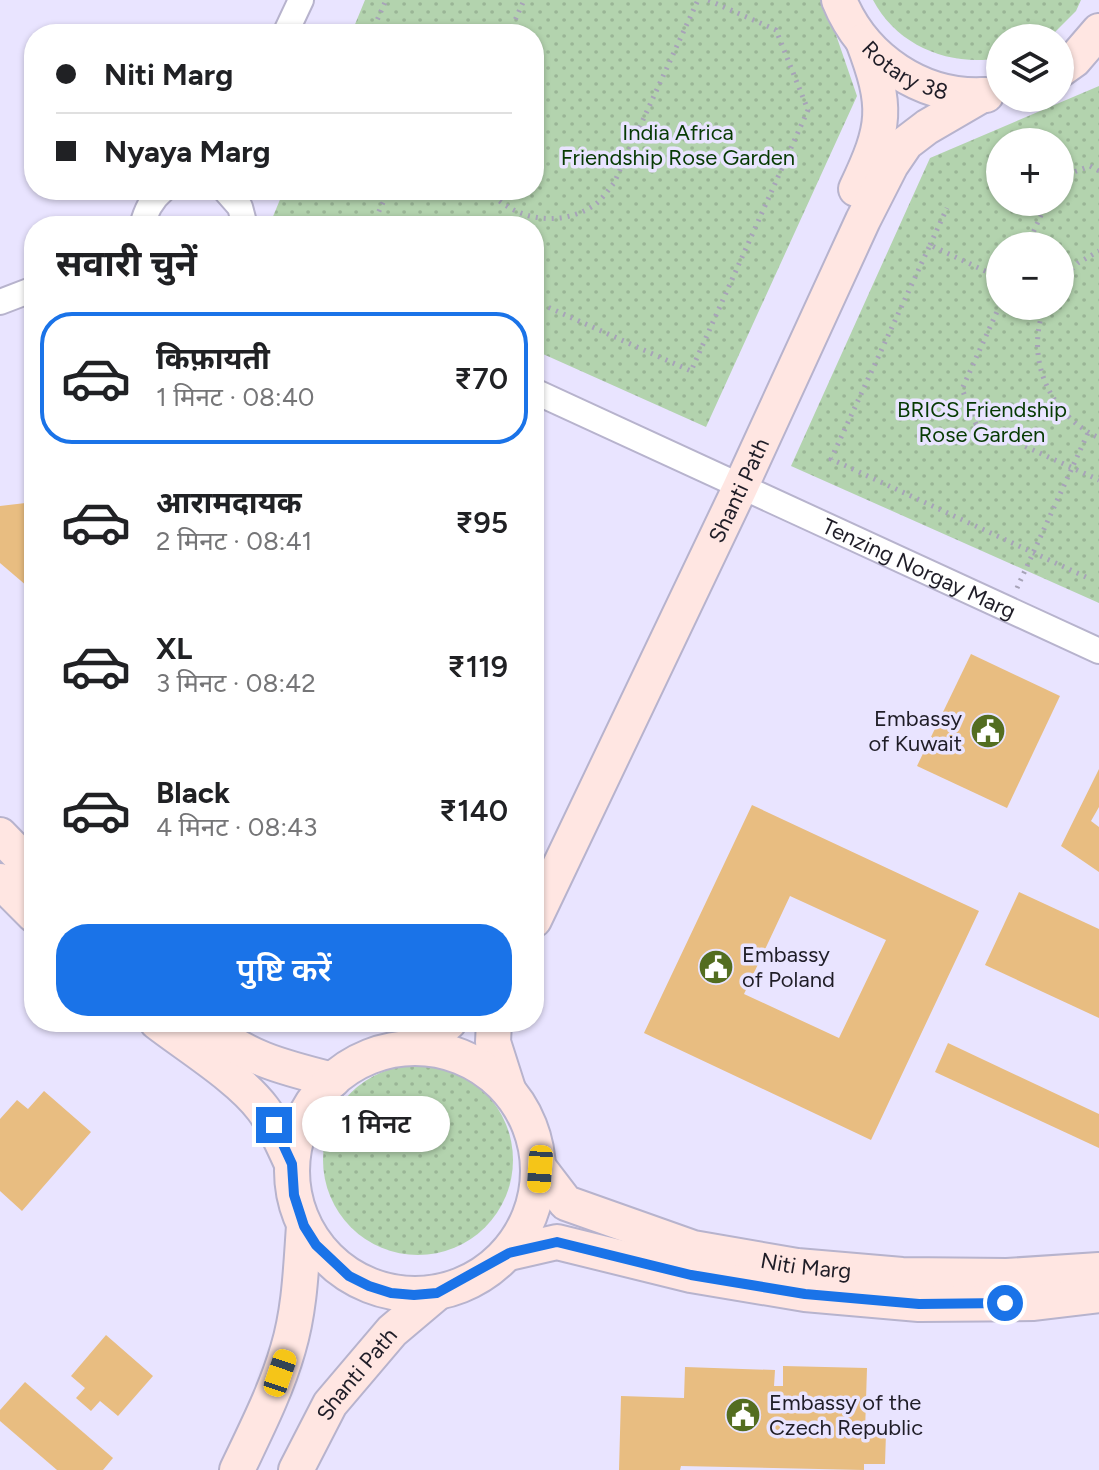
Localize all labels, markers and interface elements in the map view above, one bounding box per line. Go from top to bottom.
map controls [986,24,1074,320]
button: layers [986,24,1074,112]
street label: Rotary 38 [856,35,951,106]
text: Niti Marg [104,56,233,93]
park label: India Africa Friendship Rose Garden [561,119,795,171]
button: + [986,128,1074,216]
text: Nyaya Marg [104,133,271,170]
button: − [986,232,1074,320]
text: सवारी चुनें [56,242,197,285]
text: किफ़ायती [156,340,270,377]
icon: car [60,342,132,414]
text: ₹70 [454,360,508,397]
text: 1 मिनट · 08:40 [156,381,314,413]
park label: BRICS Friendship Rose Garden [897,396,1067,448]
street label: Shanti Path [703,434,775,547]
text: आरामदायक [156,484,302,521]
icon: car [60,486,132,558]
text: ₹95 [455,504,508,541]
street label: Tenzing Norgay Marg [818,513,1020,625]
text: 2 मिनट · 08:41 [156,525,312,557]
icon: car [60,630,132,702]
text: XL [156,630,192,667]
text: ₹119 [447,648,508,685]
text: 3 मिनट · 08:42 [156,667,316,699]
place label: Embassy of Kuwait [868,705,962,757]
public building icon: Embassy of Kuwait [969,712,1007,750]
icon: car [60,774,132,846]
text: Black [156,774,230,811]
text: ₹140 [439,792,508,829]
text: 4 मिनट · 08:43 [156,811,317,843]
button: पुष्टि करें [56,924,512,1016]
place label: Embassy of Poland [742,941,835,993]
public building icon: Embassy of Poland [697,948,735,986]
callout: 1 मिनट [302,1097,450,1153]
route end [256,1107,292,1143]
text: 1 मिनट [341,1108,411,1140]
car [526,1144,554,1194]
street label: Niti Marg [758,1247,852,1285]
route start [987,1285,1023,1321]
street label: Shanti Path [311,1322,403,1425]
car [261,1346,299,1400]
place label: Embassy of the Czech Republic [769,1389,923,1441]
public building icon: Embassy of the Czech Republic [724,1396,762,1434]

